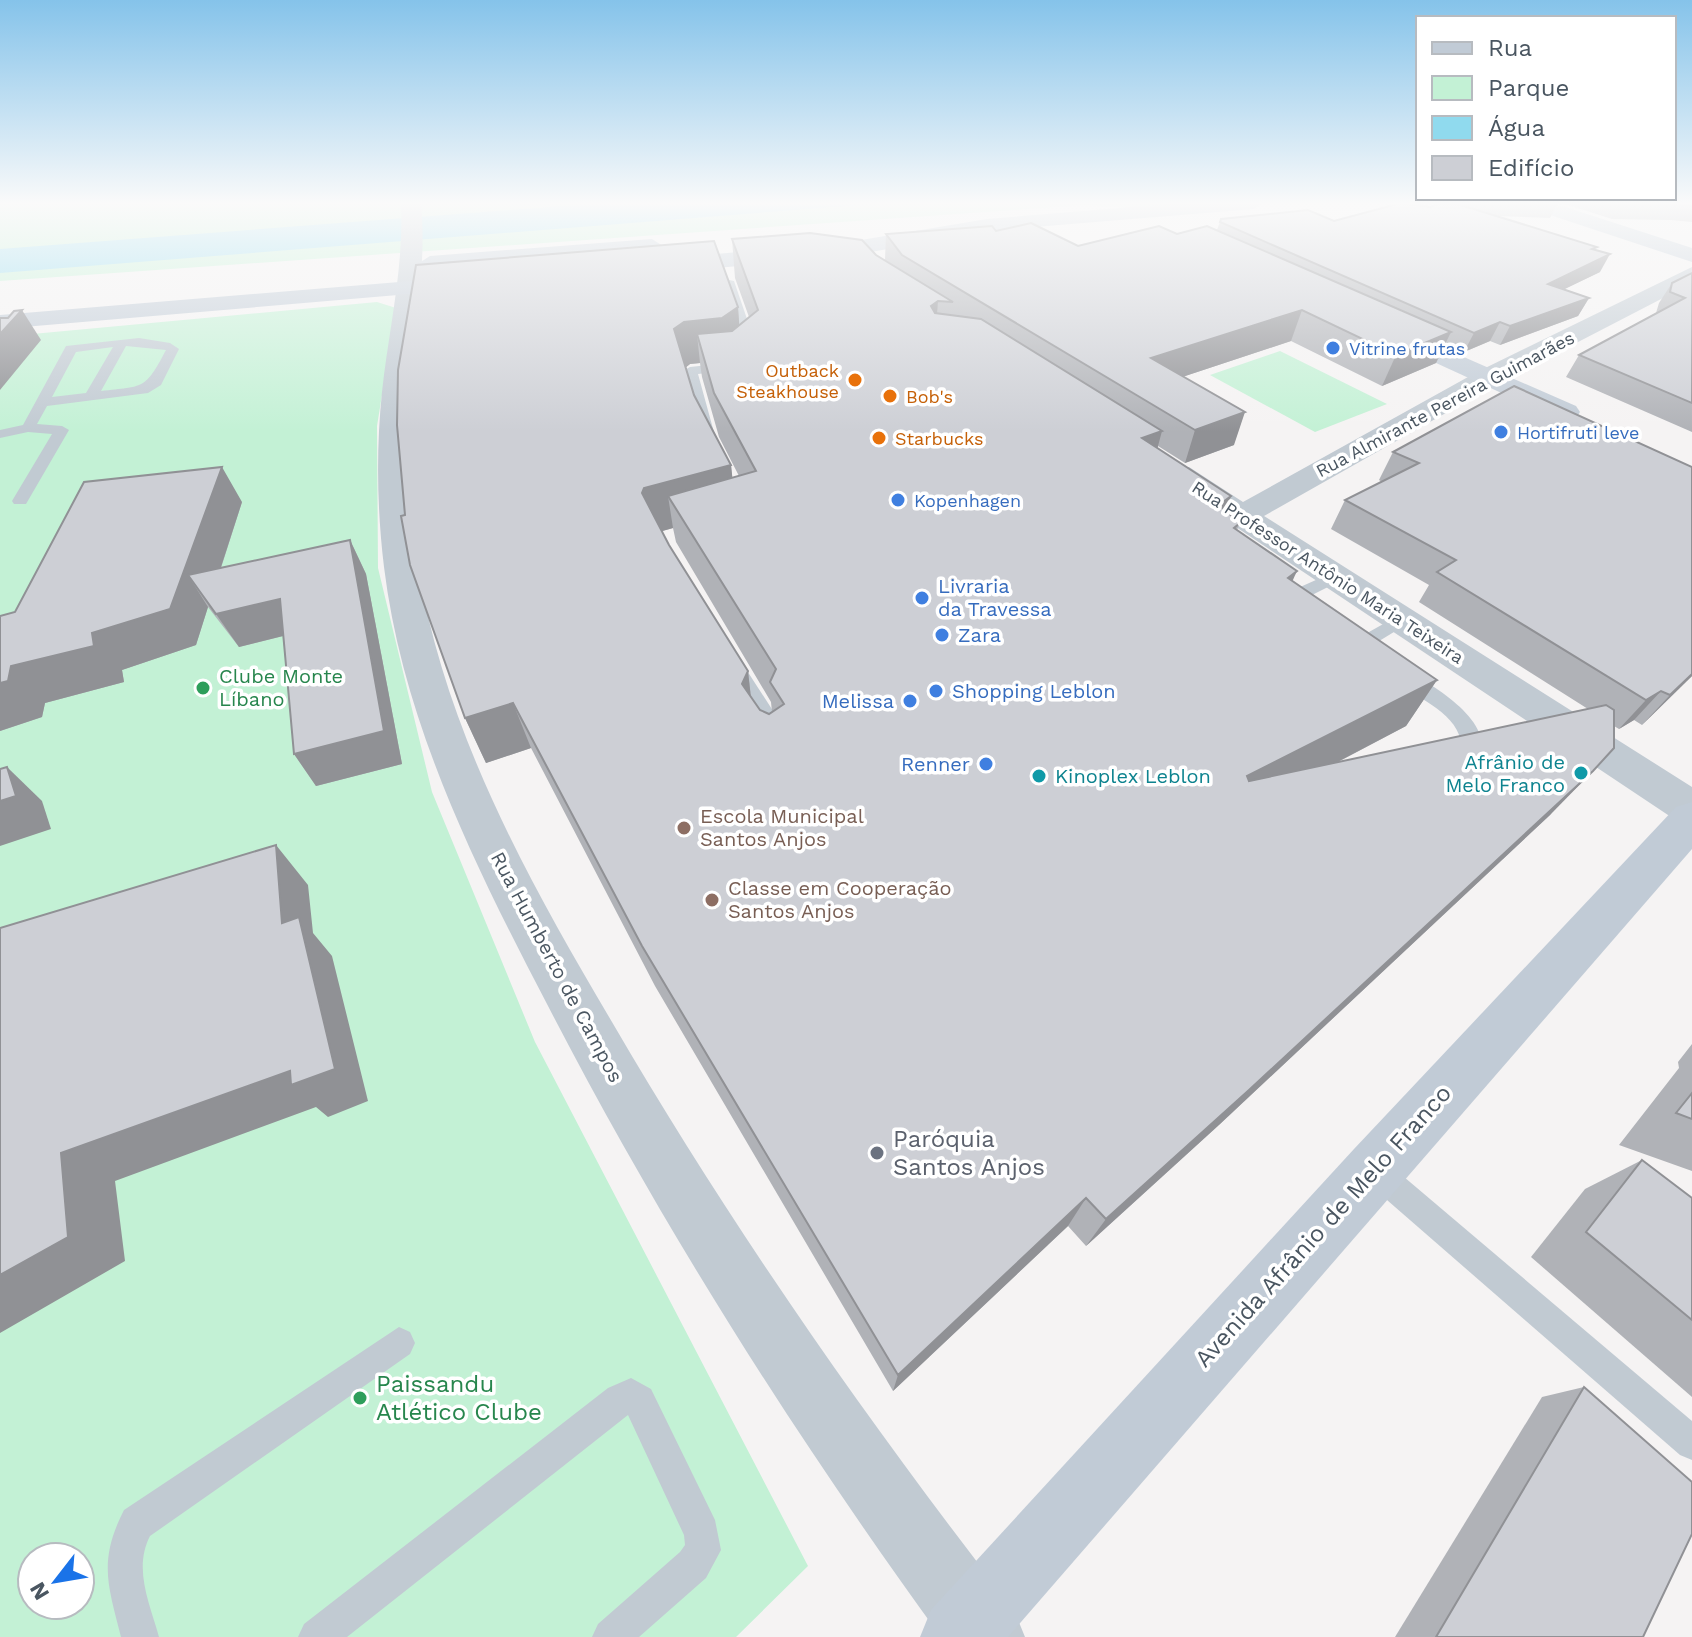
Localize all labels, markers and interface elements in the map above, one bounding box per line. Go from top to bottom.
legend [1416,16,1676,200]
text: Rua [1488,34,1532,62]
text: Parque [1488,74,1569,102]
text: Água [1488,114,1545,142]
text: Edifício [1488,154,1574,182]
street label: Rua Almirante Pereira Guimarães [1312,327,1578,481]
place label: Vitrine frutas [1349,338,1465,359]
marker: Vitrine frutas [1324,339,1342,357]
place label: Outback Steakhouse [736,360,839,402]
marker: Outback Steakhouse [846,371,864,389]
place label: Bob's [906,386,953,407]
marker: Bob's [881,387,899,405]
place label: Hortifruti leve [1517,422,1639,443]
marker: Hortifruti leve [1492,423,1510,441]
place label: Starbucks [895,428,984,449]
marker: Starbucks [870,429,888,447]
street label: Rua Professor Antônio Maria Teixeira [1188,476,1468,668]
place label: Kopenhagen [914,490,1021,511]
marker: Kopenhagen [889,491,907,509]
place label: Livraria da Travessa [938,574,1052,621]
marker: Livraria da Travessa [913,589,931,607]
place label: Zara [958,623,1001,647]
marker: Zara [933,626,951,644]
place label: Clube Monte Líbano [219,664,343,711]
marker: Clube Monte Líbano [194,679,212,697]
place label: Shopping Leblon [952,679,1116,703]
marker: Shopping Leblon [927,682,945,700]
place label: Melissa [822,689,894,713]
marker: Melissa [901,692,919,710]
place label: Afrânio de Melo Franco [1445,750,1565,797]
place label: Renner [901,752,970,776]
marker: Renner [977,755,995,773]
place label: Kinoplex Leblon [1055,764,1211,788]
marker: Afrânio de Melo Franco [1572,764,1590,782]
marker: Kinoplex Leblon [1030,767,1048,785]
place label: Escola Municipal Santos Anjos [700,804,864,851]
marker: Escola Municipal Santos Anjos [675,819,693,837]
street label: Rua Humberto de Campos [486,847,628,1087]
place label: Classe em Cooperação Santos Anjos [728,876,952,923]
marker: Classe em Cooperação Santos Anjos [703,891,721,909]
street label: Avenida Afrânio de Melo Franco [1189,1079,1457,1373]
place label: Paróquia Santos Anjos [893,1125,1045,1181]
marker: Paróquia Santos Anjos [868,1144,886,1162]
place label: Paissandu Atlético Clube [376,1370,542,1426]
marker: Paissandu Atlético Clube [351,1389,369,1407]
north arrow [16,1541,96,1621]
text: N [24,1578,54,1604]

